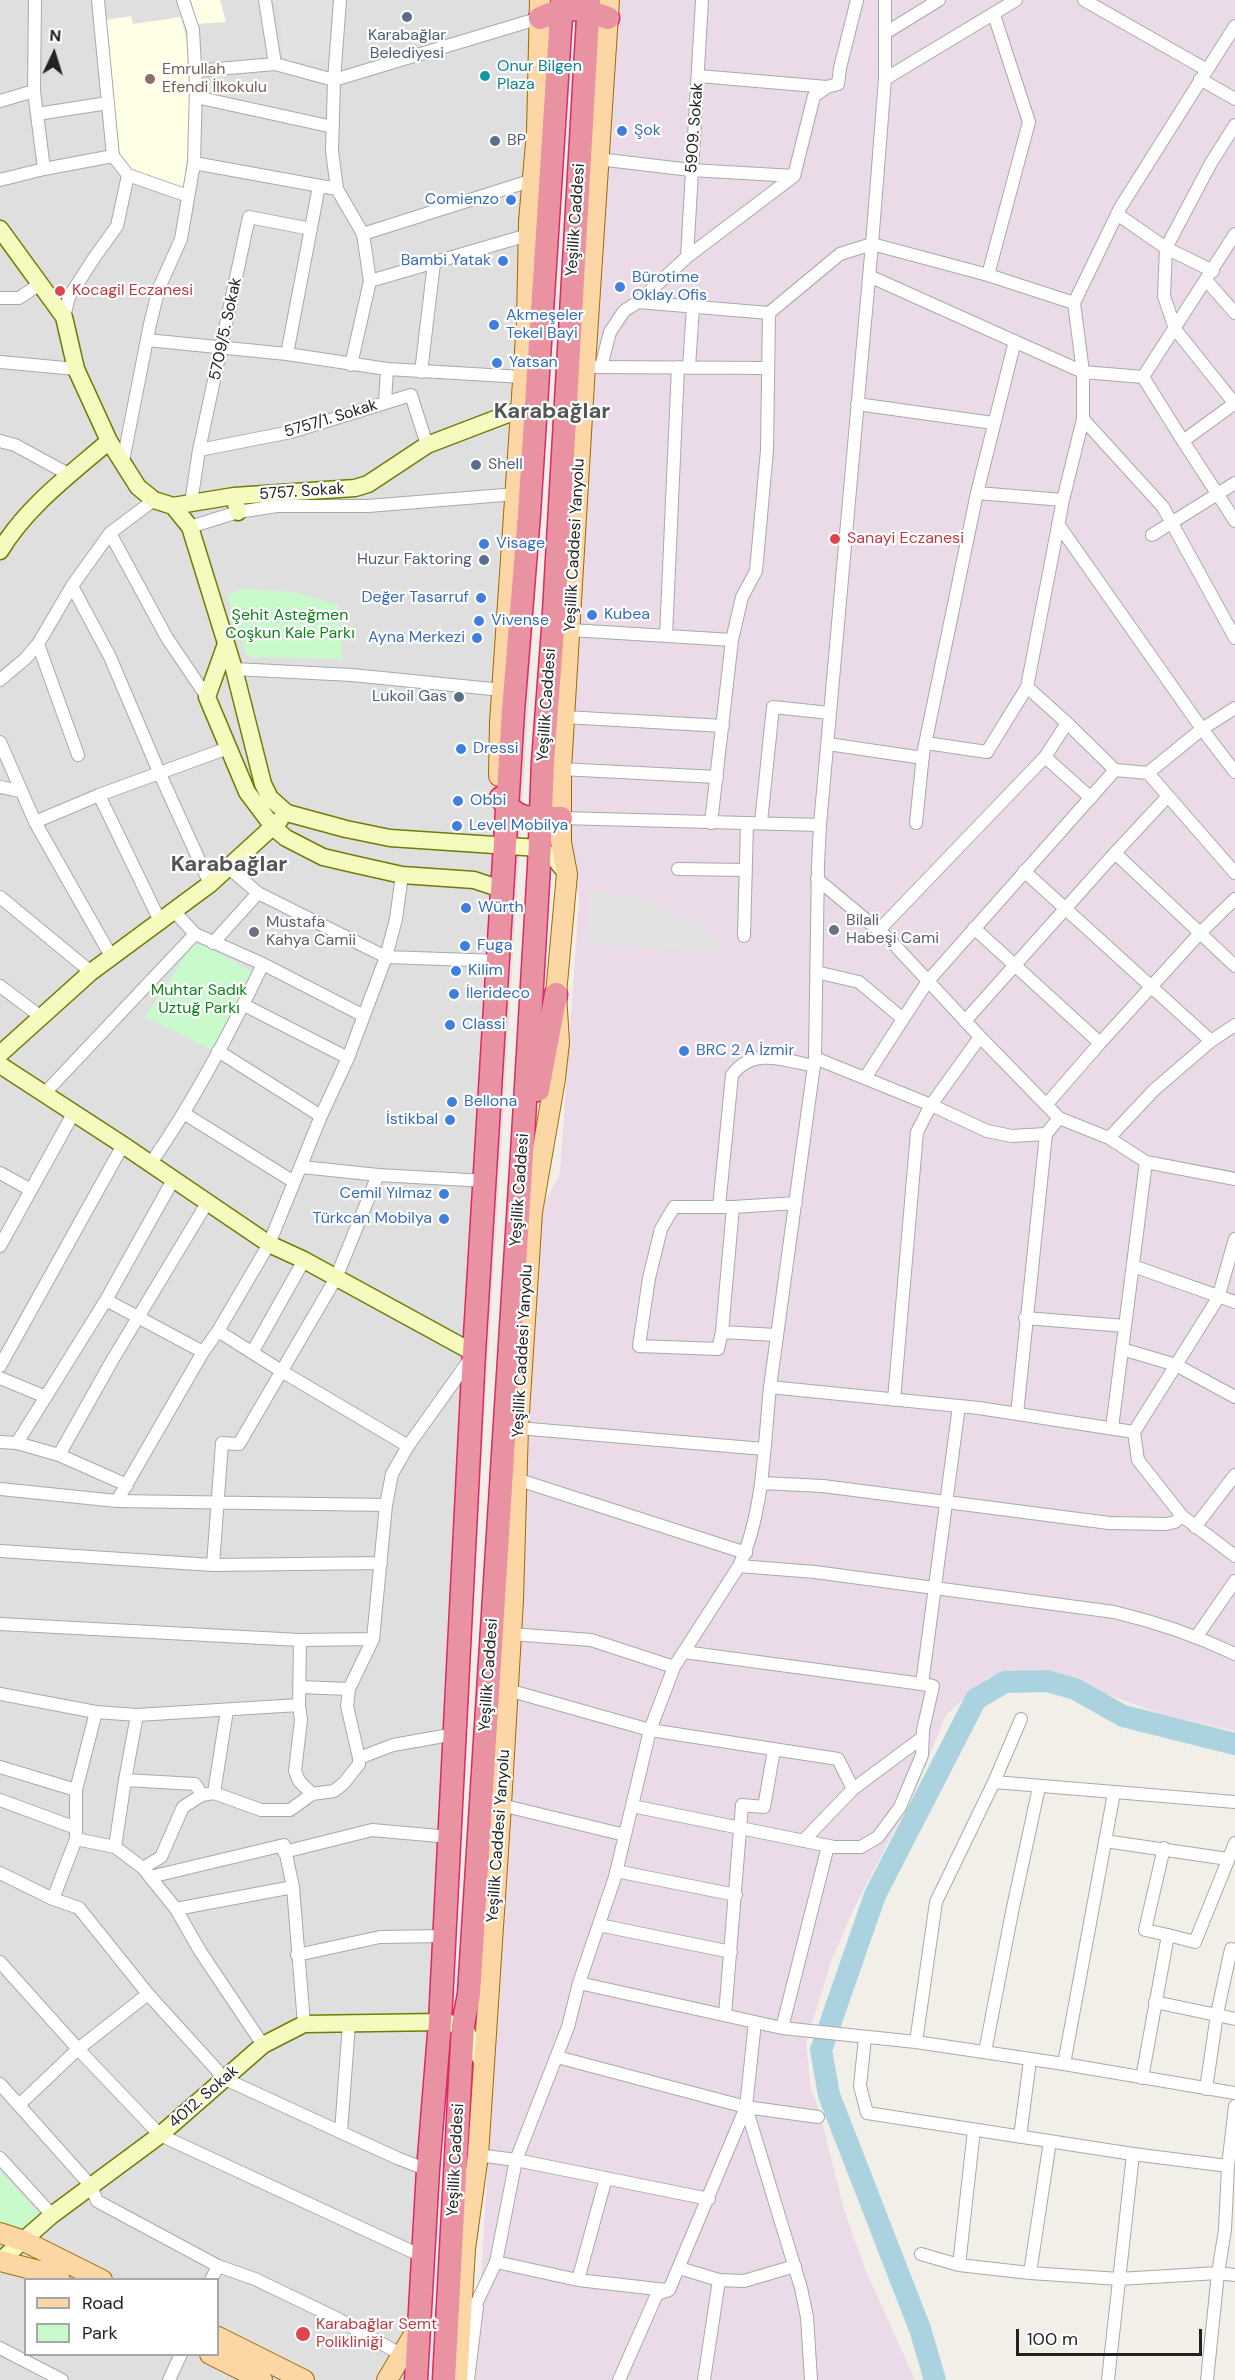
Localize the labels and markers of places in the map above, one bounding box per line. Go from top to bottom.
marker: Karabağlar Belediyesi [400,10,414,24]
place label: Karabağlar Belediyesi [368,26,446,64]
place label: Onur Bilgen Plaza [497,57,582,95]
place label: Emrullah Efendi İlkokulu [162,60,267,98]
marker: Onur Bilgen Plaza [478,69,492,83]
marker: Emrullah Efendi İlkokulu [143,72,157,86]
place label: Şok [634,121,661,141]
marker: Şok [615,124,629,138]
place label: BP [507,131,526,151]
marker: BP [488,134,502,148]
place label: Comienzo [425,190,499,210]
marker: Comienzo [504,193,518,207]
place label: Bambi Yatak [401,251,491,271]
marker: Bambi Yatak [496,254,510,268]
place label: Bürotime Oklay Ofis [632,268,707,306]
marker: Bürotime Oklay Ofis [613,280,627,294]
place label: Kocagil Eczanesi [72,281,193,301]
marker: Kocagil Eczanesi [53,284,67,298]
place label: Akmeşeler Tekel Bayi [506,306,584,344]
marker: Akmeşeler Tekel Bayi [487,318,501,332]
place label: Yatsan [509,353,558,373]
marker: Yatsan [490,356,504,370]
place label: Shell [488,455,523,475]
marker: Shell [469,458,483,472]
place label: Sanayi Eczanesi [847,529,964,549]
marker: Sanayi Eczanesi [828,532,842,546]
place label: Visage [496,534,545,554]
marker: Visage [477,537,491,551]
place label: Huzur Faktoring [357,550,472,570]
marker: Huzur Faktoring [477,553,491,567]
place label: Değer Tasarruf [361,588,469,608]
marker: Değer Tasarruf [474,591,488,605]
place label: Kubea [604,605,650,625]
marker: Kubea [585,608,599,622]
place label: Vivense [491,611,549,631]
marker: Vivense [472,614,486,628]
place label: Ayna Merkezi [368,628,465,648]
marker: Ayna Merkezi [470,631,484,645]
place label: Lukoil Gas [372,687,447,707]
marker: Lukoil Gas [452,690,466,704]
place label: Dressi [473,739,519,759]
marker: Dressi [454,742,468,756]
place label: Obbi [470,791,506,811]
marker: Obbi [451,794,465,808]
place label: Level Mobilya [469,816,568,836]
marker: Level Mobilya [450,819,464,833]
place label: Würth [478,898,524,918]
marker: Würth [459,901,473,915]
place label: Bilali Habeşi Cami [846,911,939,949]
place label: Mustafa Kahya Camii [266,913,356,951]
marker: Bilali Habeşi Cami [827,923,841,937]
marker: Mustafa Kahya Camii [247,925,261,939]
place label: Fuga [477,936,512,956]
marker: Fuga [458,939,472,953]
place label: Kilim [468,961,503,981]
marker: Kilim [449,964,463,978]
place label: İlerideco [466,984,530,1004]
marker: İlerideco [447,987,461,1001]
place label: Classi [462,1015,506,1035]
marker: Classi [443,1018,457,1032]
place label: BRC 2 A İzmir [696,1041,794,1061]
marker: BRC 2 A İzmir [677,1044,691,1058]
place label: Bellona [464,1092,517,1112]
marker: Bellona [445,1095,459,1109]
place label: İstikbal [386,1110,438,1130]
marker: İstikbal [443,1113,457,1127]
place label: Cemil Yılmaz [339,1184,432,1204]
marker: Cemil Yılmaz [437,1187,451,1201]
place label: Türkcan Mobilya [312,1209,432,1229]
marker: Türkcan Mobilya [437,1212,451,1226]
place label: Karabağlar Semt Polikliniği [316,2315,437,2353]
marker: Karabağlar Semt Polikliniği [294,2325,312,2343]

